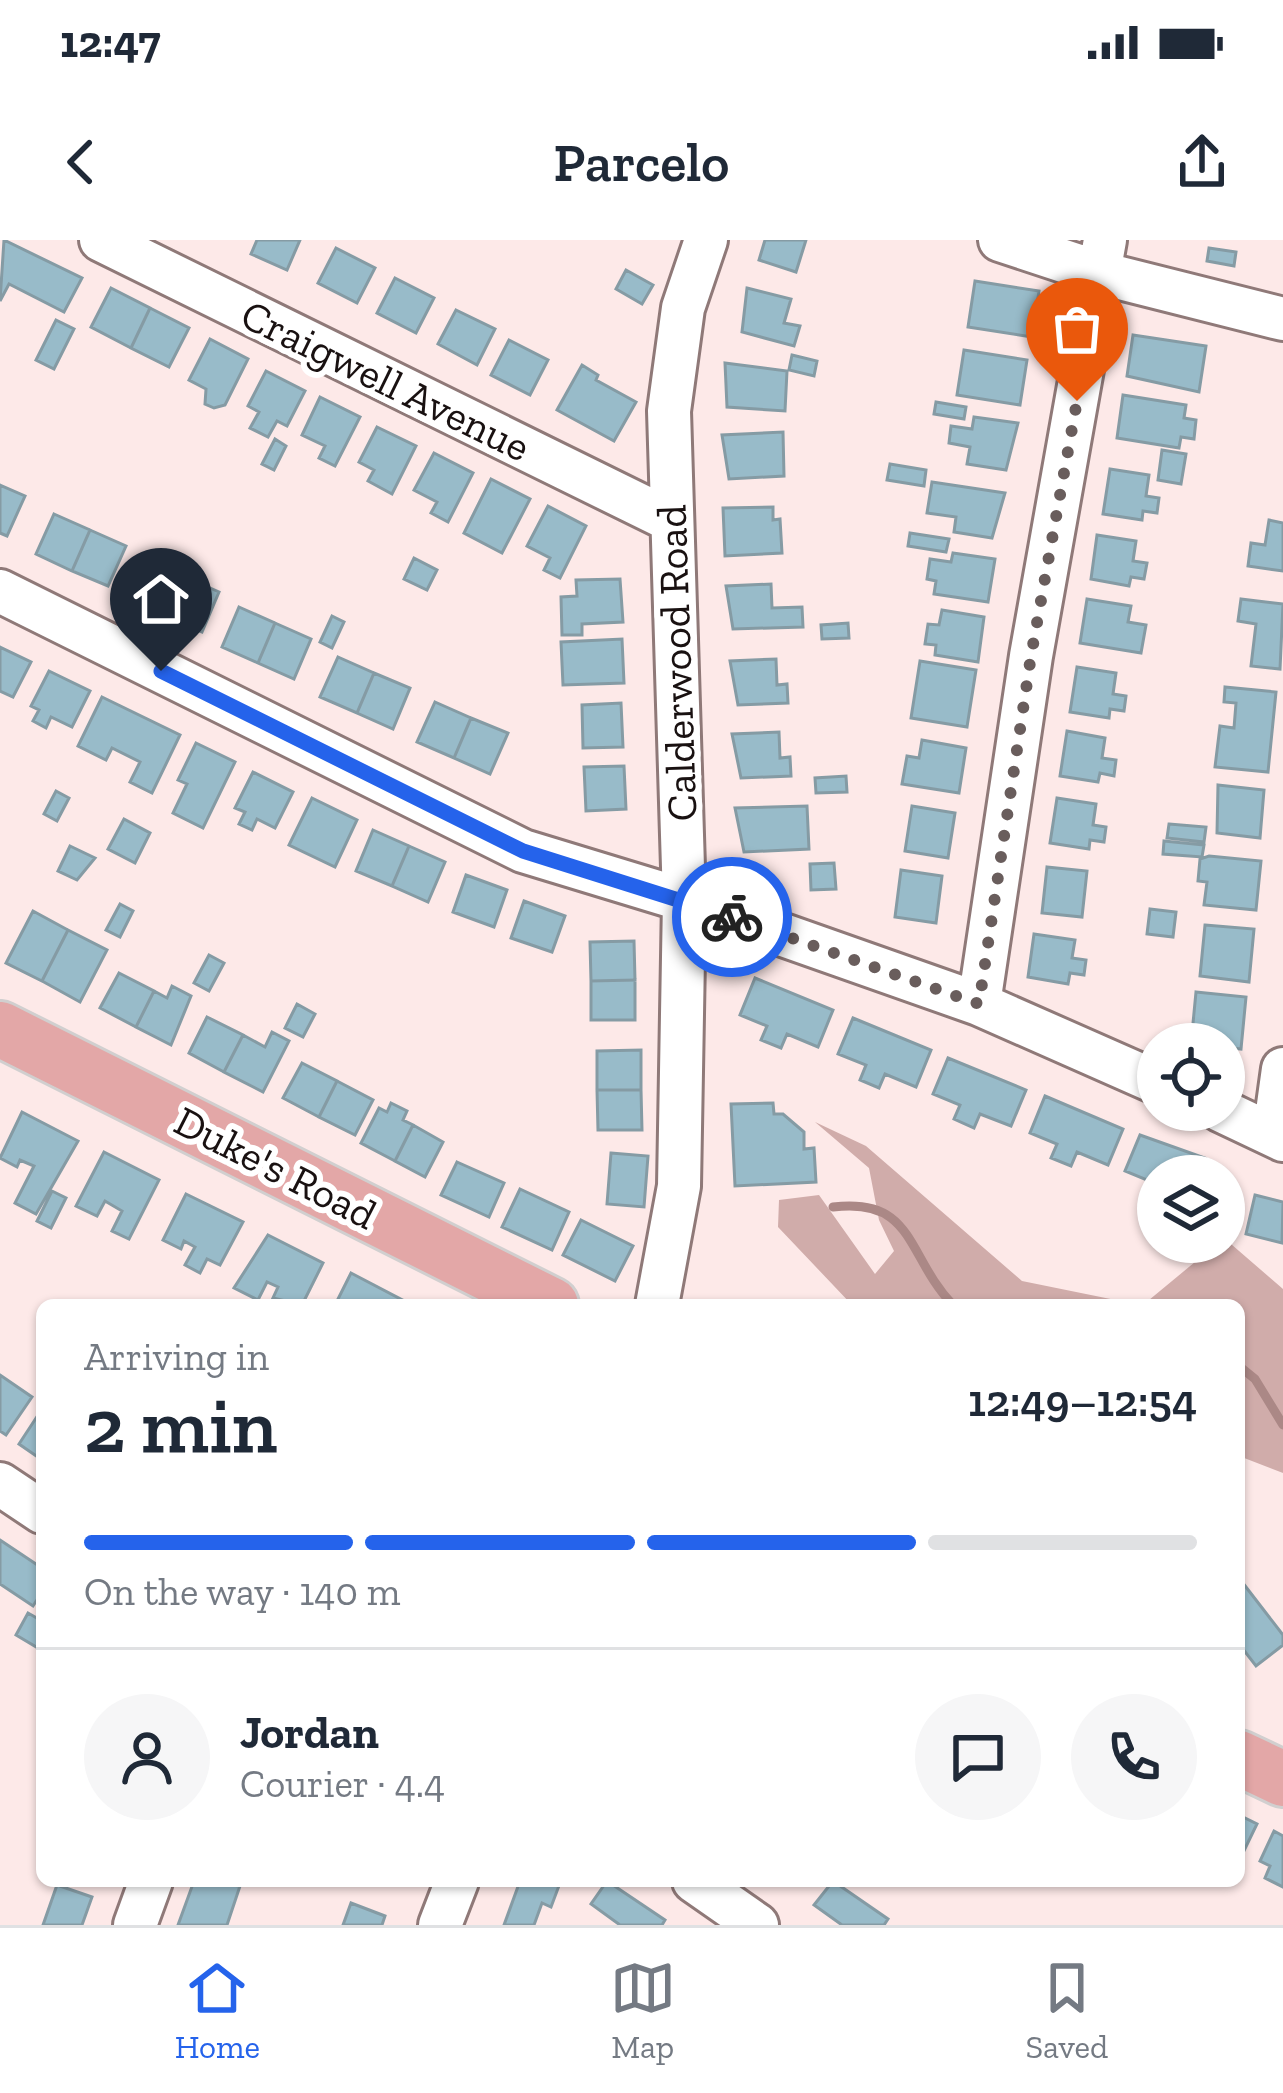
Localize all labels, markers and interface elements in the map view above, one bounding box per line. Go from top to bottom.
text: 12:47 [60,15,161,69]
icon: back [48,129,114,195]
icon: share [1169,129,1235,195]
text: Parcelo [554,130,729,195]
pin [1026,278,1128,401]
street label: Craigwell Avenue [233,288,539,472]
icon: bag [1044,296,1110,362]
street label: Calderwood Road [645,504,708,822]
pin [110,548,212,671]
icon: home [128,566,194,632]
courier [672,857,792,977]
icon: bike [699,884,765,950]
map controls [1137,1023,1245,1263]
button: locate [1137,1023,1245,1131]
street label: Duke's Road [166,1095,385,1240]
button: layers [1137,1155,1245,1263]
text: Arriving in [84,1333,269,1380]
text: 12:49–12:54 [968,1374,1197,1428]
text: 2 min [84,1378,277,1472]
text: On the way · 140 m [84,1568,400,1615]
button: person [84,1694,210,1820]
button: chat [915,1694,1041,1820]
button: phone [1071,1694,1197,1820]
text: Jordan [240,1706,379,1760]
text: Courier · 4.4 [240,1760,445,1807]
tab: Home [175,1955,260,2066]
tab: Map [610,1955,676,2066]
tab: Saved [1025,1955,1108,2066]

